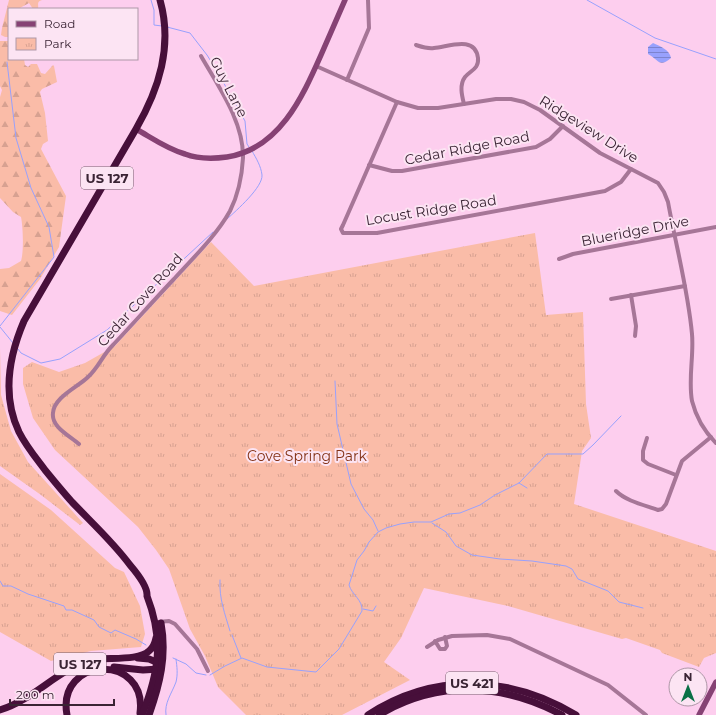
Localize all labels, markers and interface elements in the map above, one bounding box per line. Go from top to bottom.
legend [8,8,138,60]
text: Road [44,16,75,31]
text: Park [44,36,72,51]
street label: Guy Lane [206,54,252,120]
street label: Ridgeview Drive [536,91,642,167]
street label: Cedar Ridge Road [403,127,531,169]
road number: US 127 [81,167,133,189]
street label: Locust Ridge Road [364,191,498,229]
street label: Blueridge Drive [580,212,690,250]
street label: Cedar Cove Road [93,250,187,350]
park label: Cove Spring Park [247,447,367,465]
road number: US 127 [54,653,106,675]
north arrow [668,667,708,707]
text: N [684,670,692,684]
road number: US 421 [446,672,498,694]
scale bar [10,681,114,707]
text: 200 m [16,687,55,702]

